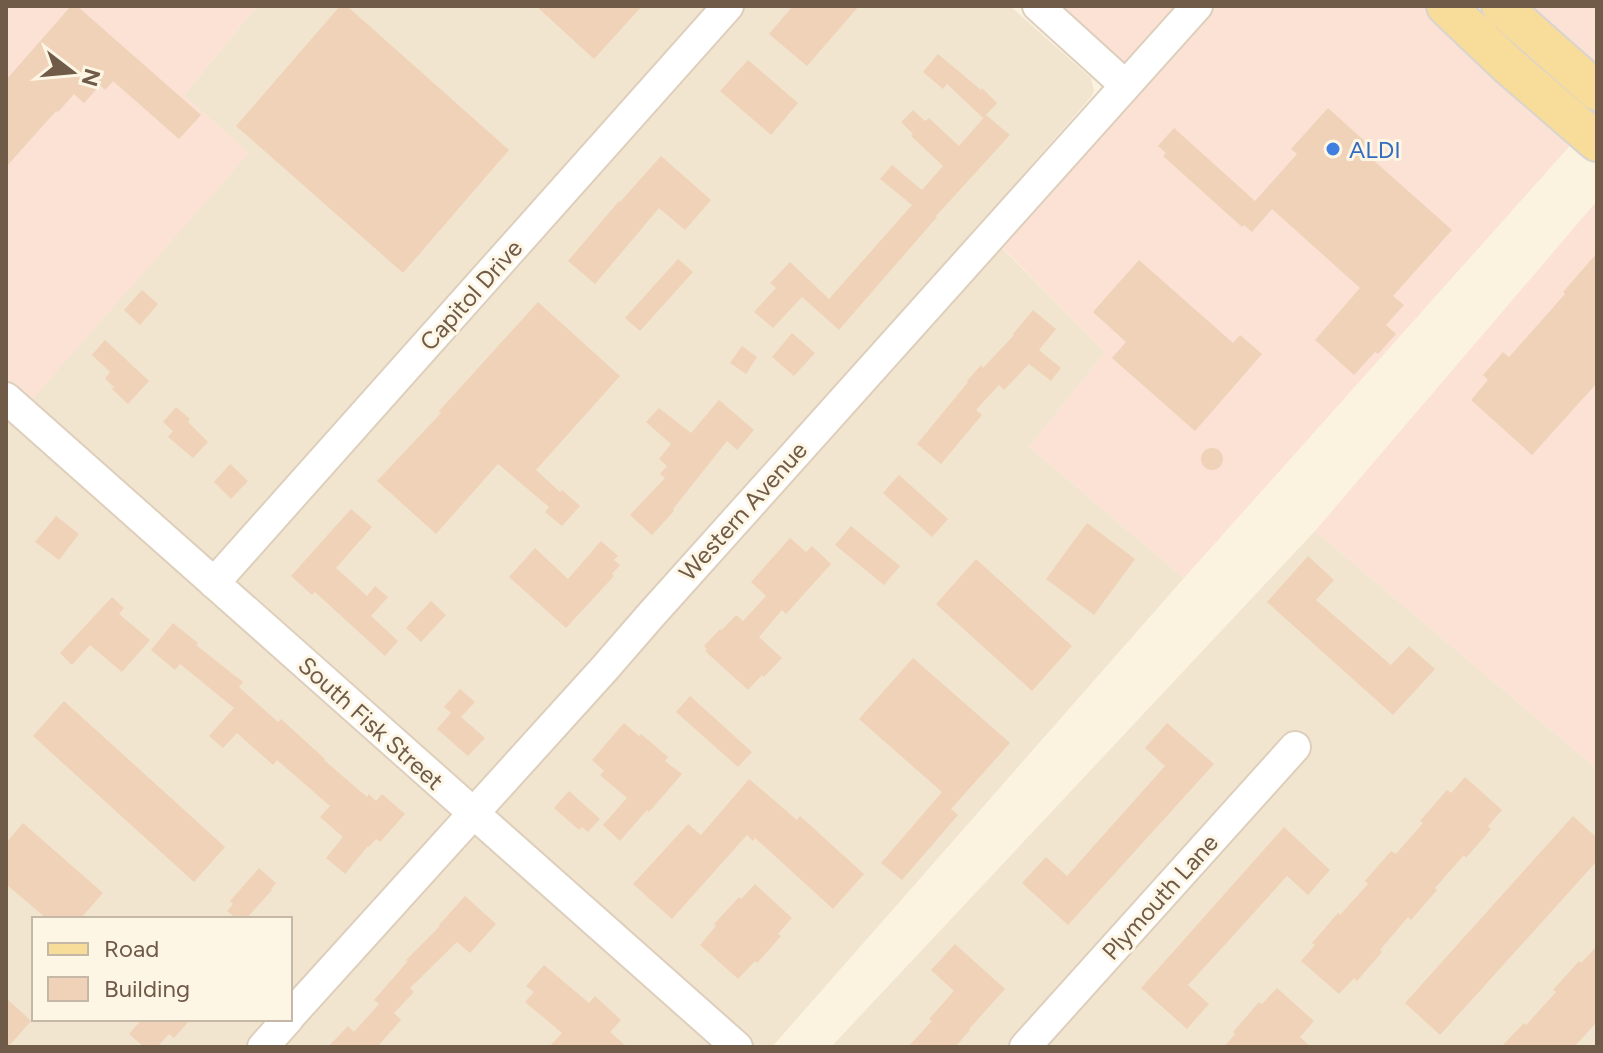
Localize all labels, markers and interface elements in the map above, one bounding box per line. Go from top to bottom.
north arrow [32,32,112,112]
text: N [75,65,106,89]
place label: ALDI [1349,135,1401,164]
marker: ALDI [1324,140,1342,158]
street label: Capitol Drive [414,234,528,356]
street label: Western Avenue [673,436,813,586]
street label: South Fisk Street [293,650,449,796]
street label: Plymouth Lane [1096,828,1224,966]
legend [32,917,292,1021]
text: Road [104,934,159,963]
text: Building [104,974,190,1003]

